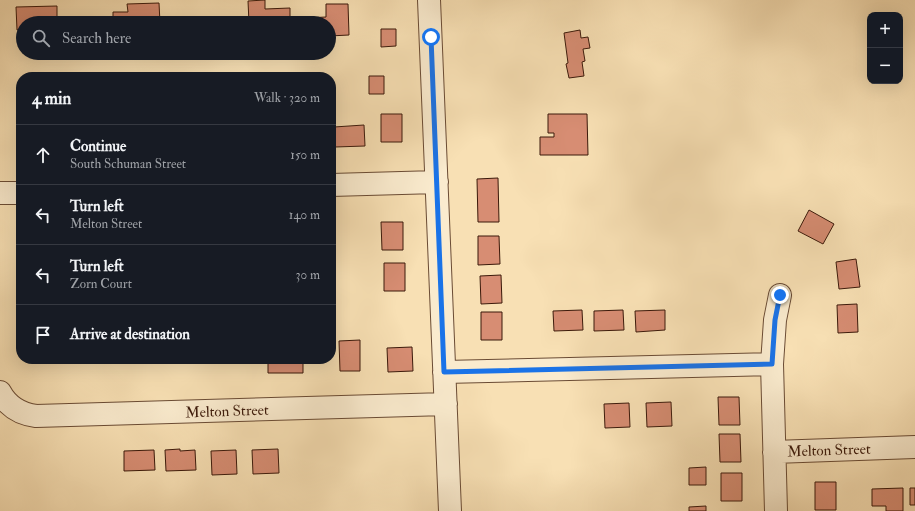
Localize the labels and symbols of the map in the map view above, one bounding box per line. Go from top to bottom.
route start [422,28,440,46]
route end [771,286,789,304]
street label: Melton Street [185,401,269,422]
street label: Melton Street [787,440,871,461]

